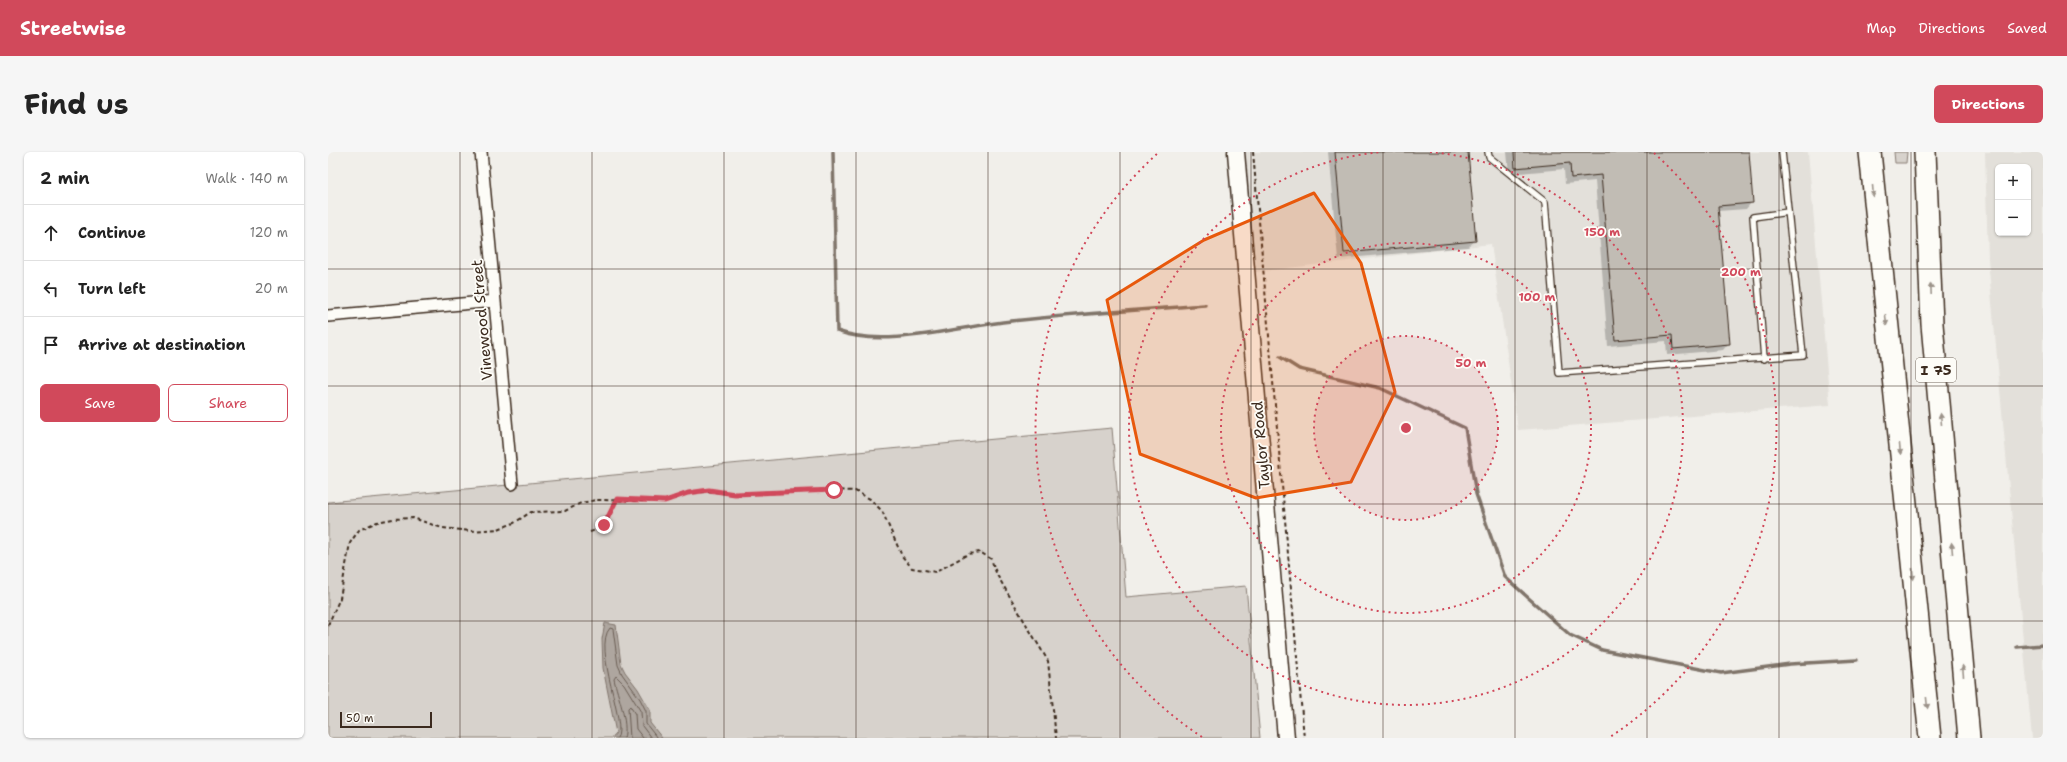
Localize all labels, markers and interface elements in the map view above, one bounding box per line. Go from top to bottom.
text: Streetwise [20,16,126,41]
text: Map [1867,19,1897,37]
text: Directions [1919,19,1985,37]
text: Saved [2007,19,2047,37]
text: Find us [24,85,129,123]
button: Directions [1934,85,2043,123]
map controls [1995,164,2031,236]
button: + [1995,164,2031,200]
text: 2 min [40,167,90,189]
text: Walk · 140 m [205,170,288,187]
one-way arrow [1870,185,1877,197]
button: − [1995,200,2031,236]
icon: ahead [40,222,62,244]
text: Continue [78,223,146,243]
text: 120 m [250,224,288,241]
text: 150 m [1584,224,1620,240]
street label: Vinewood Street [467,259,497,381]
text: 200 m [1721,264,1761,280]
icon: left [40,278,62,300]
text: Turn left [78,279,146,299]
text: 20 m [255,280,288,297]
one-way arrow [1928,282,1934,295]
text: 100 m [1519,289,1556,305]
one-way arrow [1883,314,1890,326]
icon: arrive [40,334,62,356]
text: Arrive at destination [78,335,246,355]
text: 50 m [1456,355,1487,371]
road number: I 75 [1916,358,1956,382]
button: Save [40,384,160,422]
button: Share [168,384,288,422]
street label: Taylor Road [1247,400,1275,490]
one-way arrow [1937,413,1944,425]
centre of rings [1399,421,1413,435]
one-way arrow [1897,443,1903,456]
route start [825,481,843,499]
route end [595,516,613,534]
one-way arrow [1949,542,1956,554]
one-way arrow [1910,568,1916,580]
one-way arrow [1960,665,1967,677]
one-way arrow [1923,697,1930,709]
scale bar [340,710,432,729]
text: 50 m [346,711,374,726]

